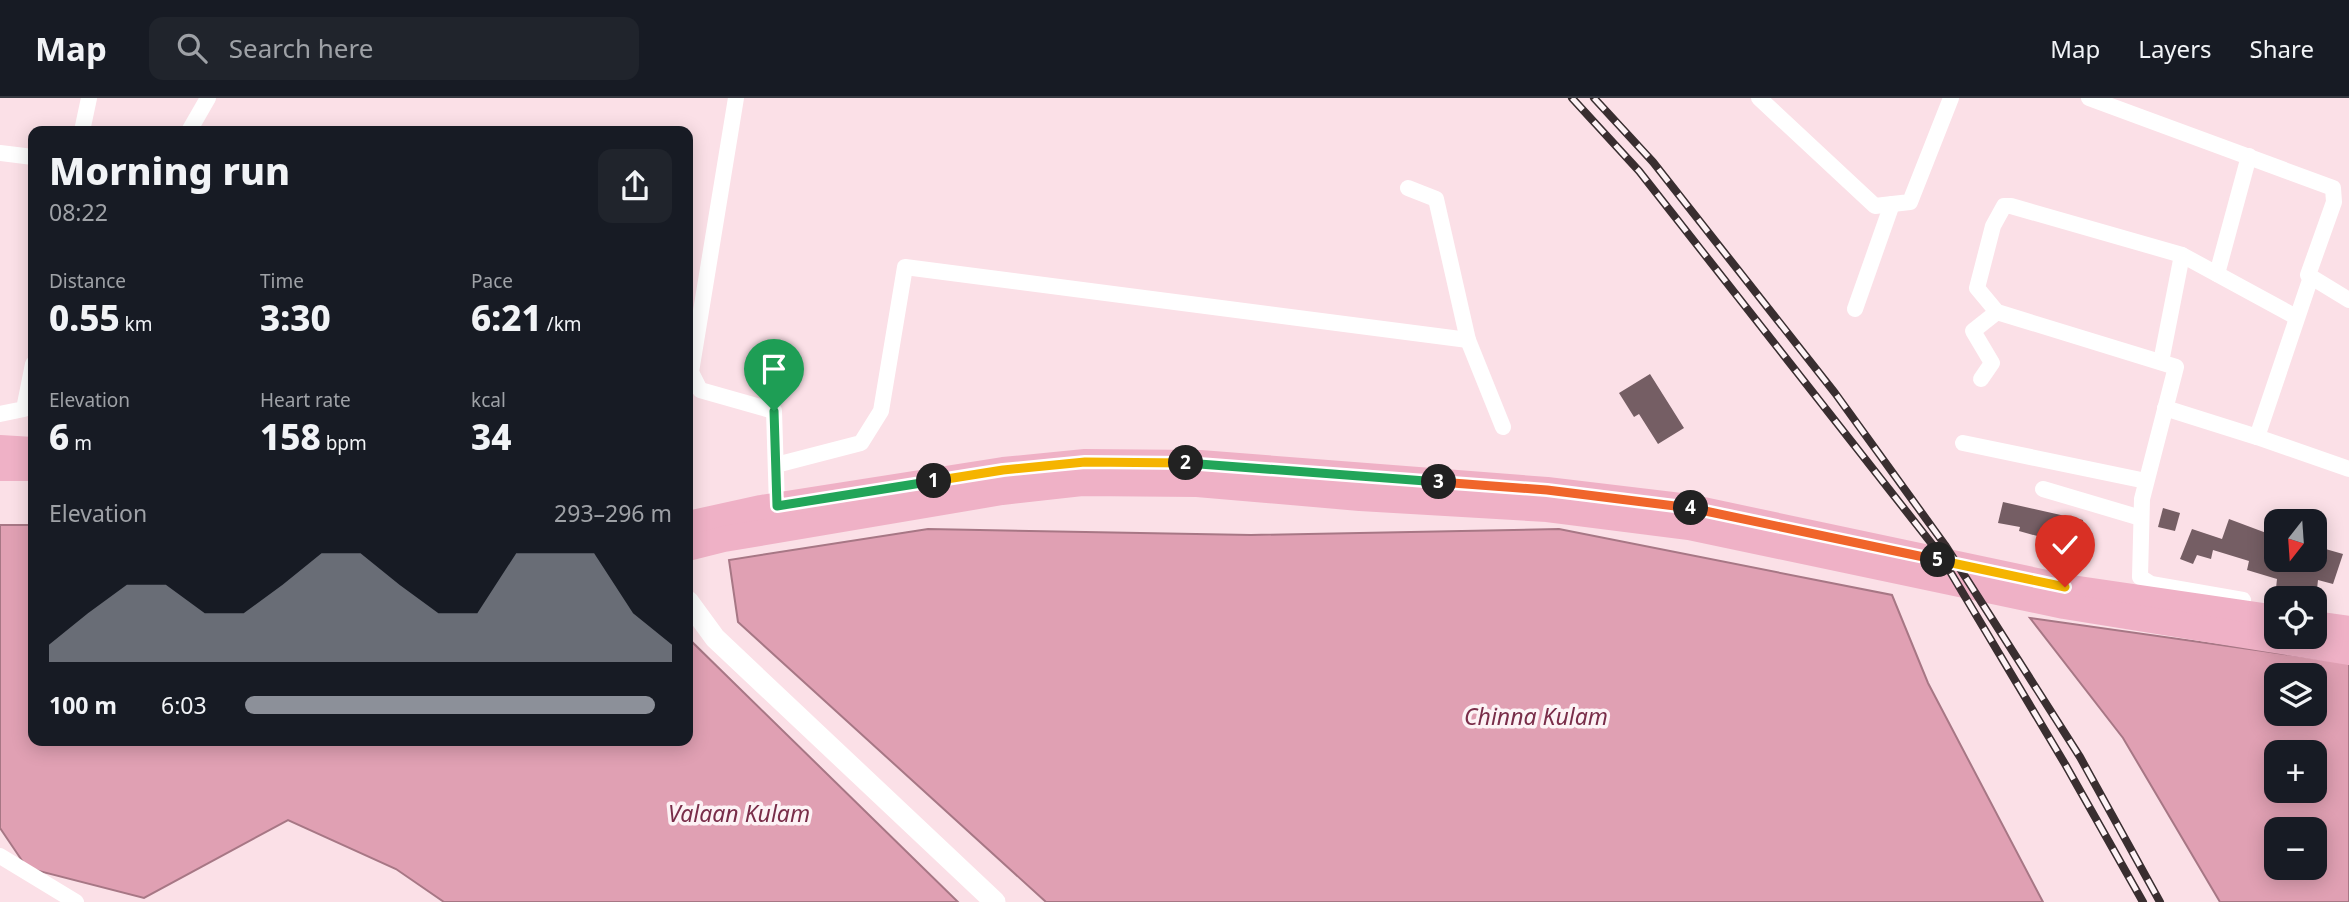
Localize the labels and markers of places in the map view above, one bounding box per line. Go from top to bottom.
pin [744,339,804,411]
pin: 2 [1168,446,1204,480]
pin: 1 [916,464,951,498]
pin: 3 [1422,464,1456,500]
pin: 4 [1674,490,1708,526]
pin [2035,515,2095,587]
pin: 5 [1920,542,1955,578]

